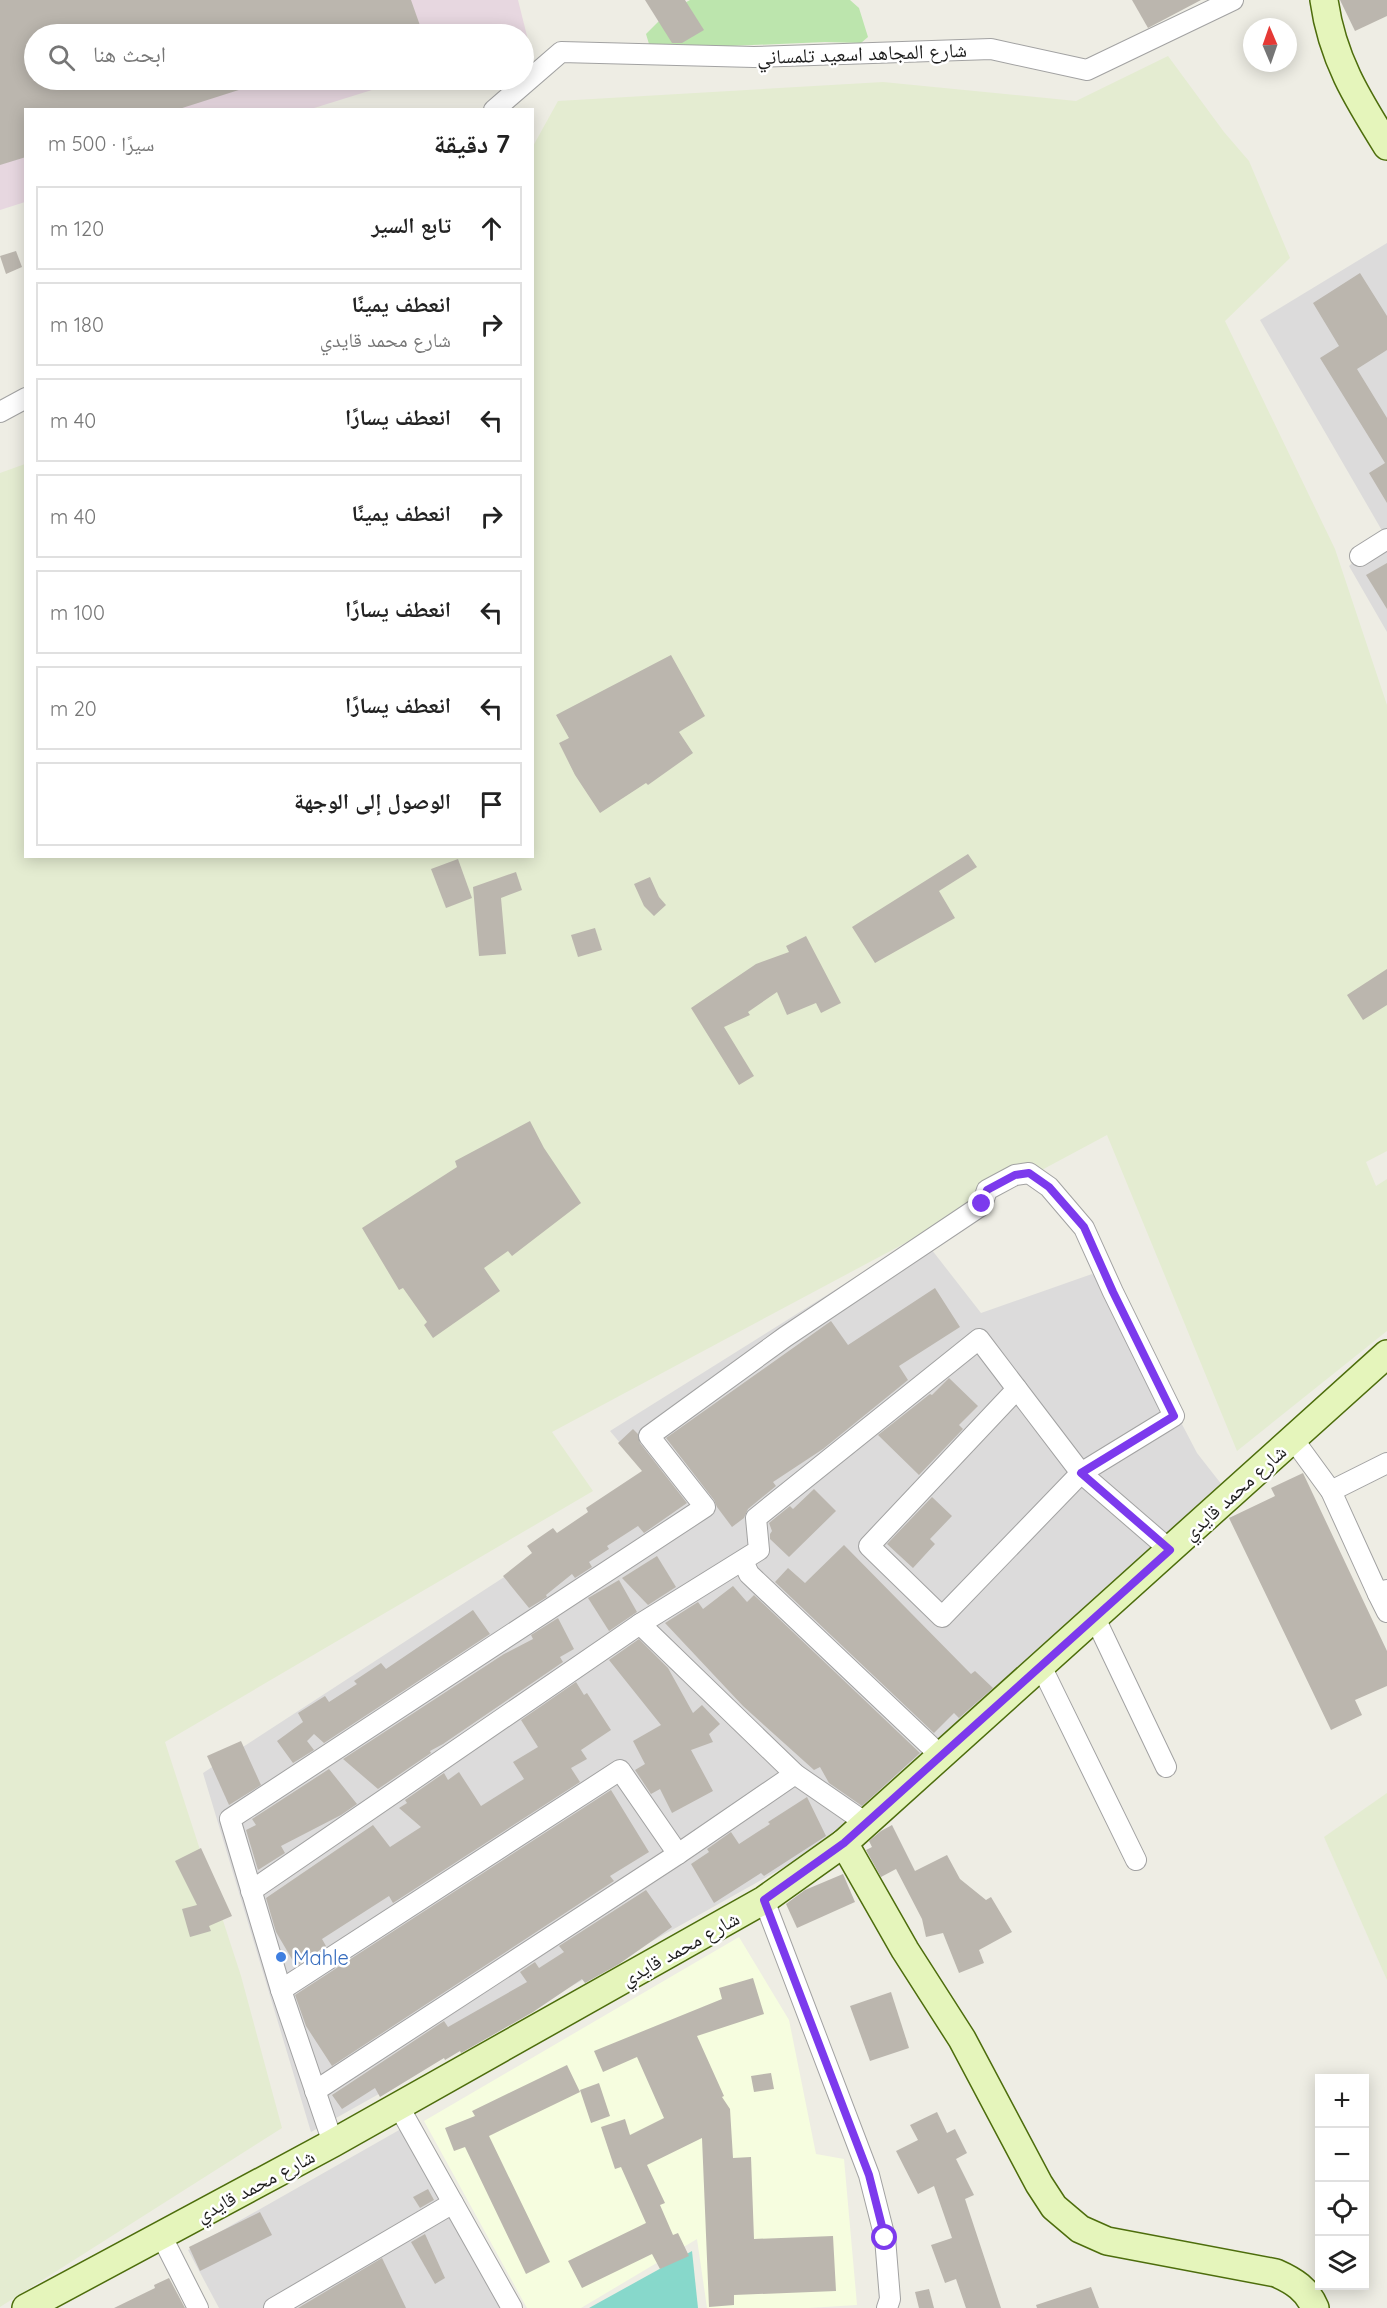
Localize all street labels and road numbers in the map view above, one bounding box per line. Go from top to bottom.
street label: شارع المجاهد اسعيد تلمساني [757,37,968,73]
street label: شارع محمد قايدي [1177,1439,1294,1548]
street label: شارع محمد قايدي [617,1905,745,1994]
street label: شارع محمد قايدي [191,2143,321,2230]

